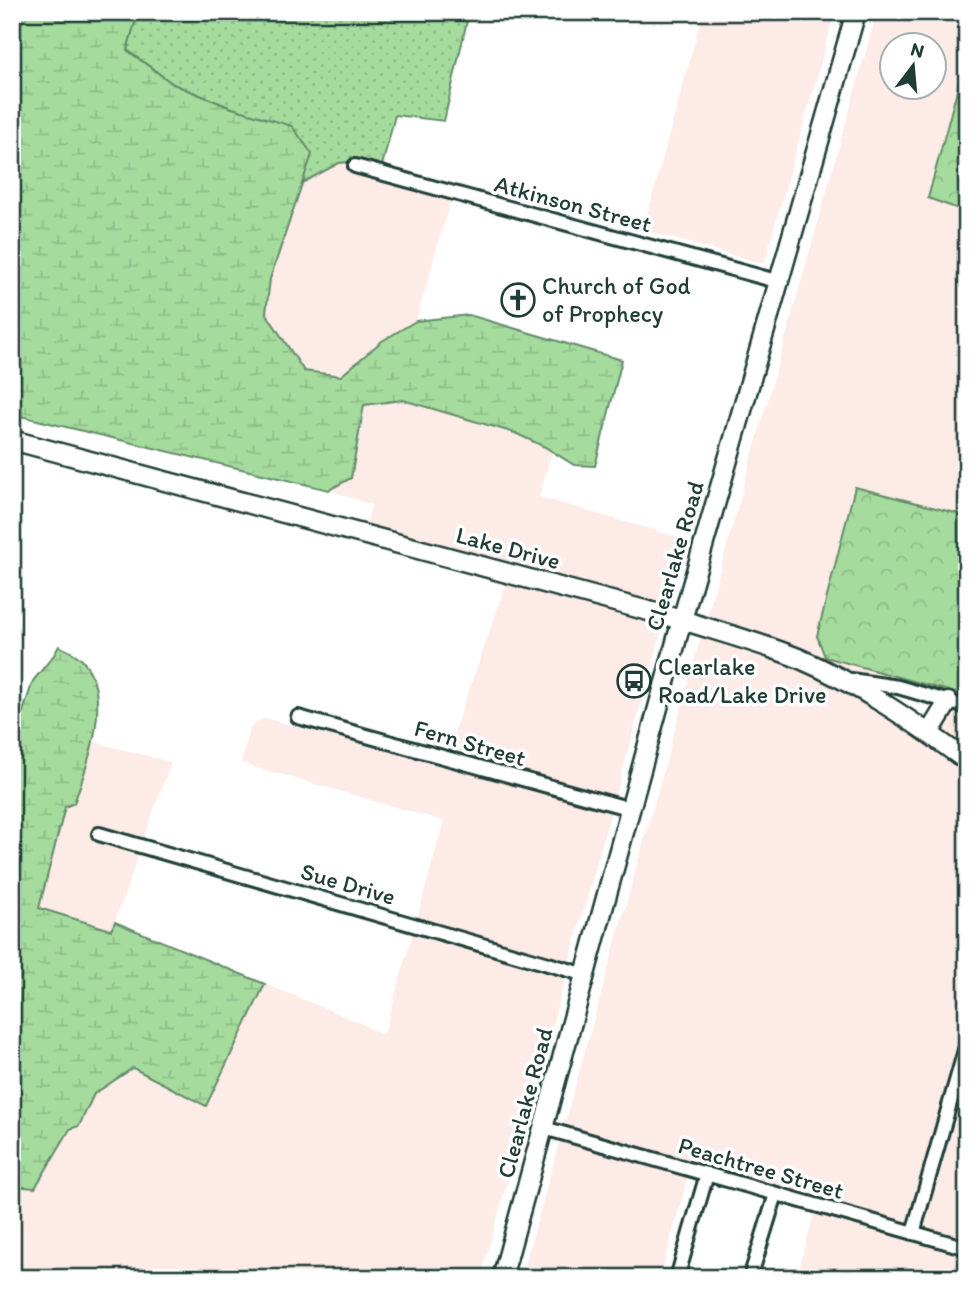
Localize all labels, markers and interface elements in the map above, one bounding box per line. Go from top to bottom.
north arrow [878,32,948,102]
text: N [908,37,927,63]
street label: Atkinson Street [491,169,655,238]
place label: Church of God of Prophecy [542,271,691,328]
church icon: Church of God of Prophecy [499,281,537,319]
street label: Clearlake Road [639,477,710,634]
street label: Lake Drive [453,520,563,575]
place label: Clearlake Road/Lake Drive [658,652,827,709]
bus stop icon: Clearlake Road/Lake Drive [615,662,653,700]
street label: Fern Street [411,713,529,772]
street label: Sue Drive [298,856,399,911]
street label: Clearlake Road [490,1024,559,1181]
street label: Peachtree Street [675,1130,847,1205]

